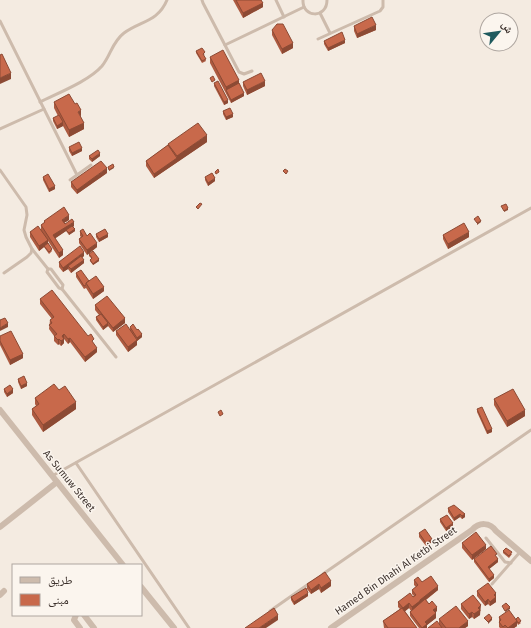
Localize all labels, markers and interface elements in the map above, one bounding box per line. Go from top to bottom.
north arrow [479,12,519,52]
text: ش [498,19,516,36]
street label: As Sumuw Street [41,448,98,514]
street label: Hamed Bin Dhahi Al Ketbi Street [333,524,460,618]
legend [12,564,142,616]
text: طريق [48,573,73,587]
text: مبنى [48,593,69,607]

